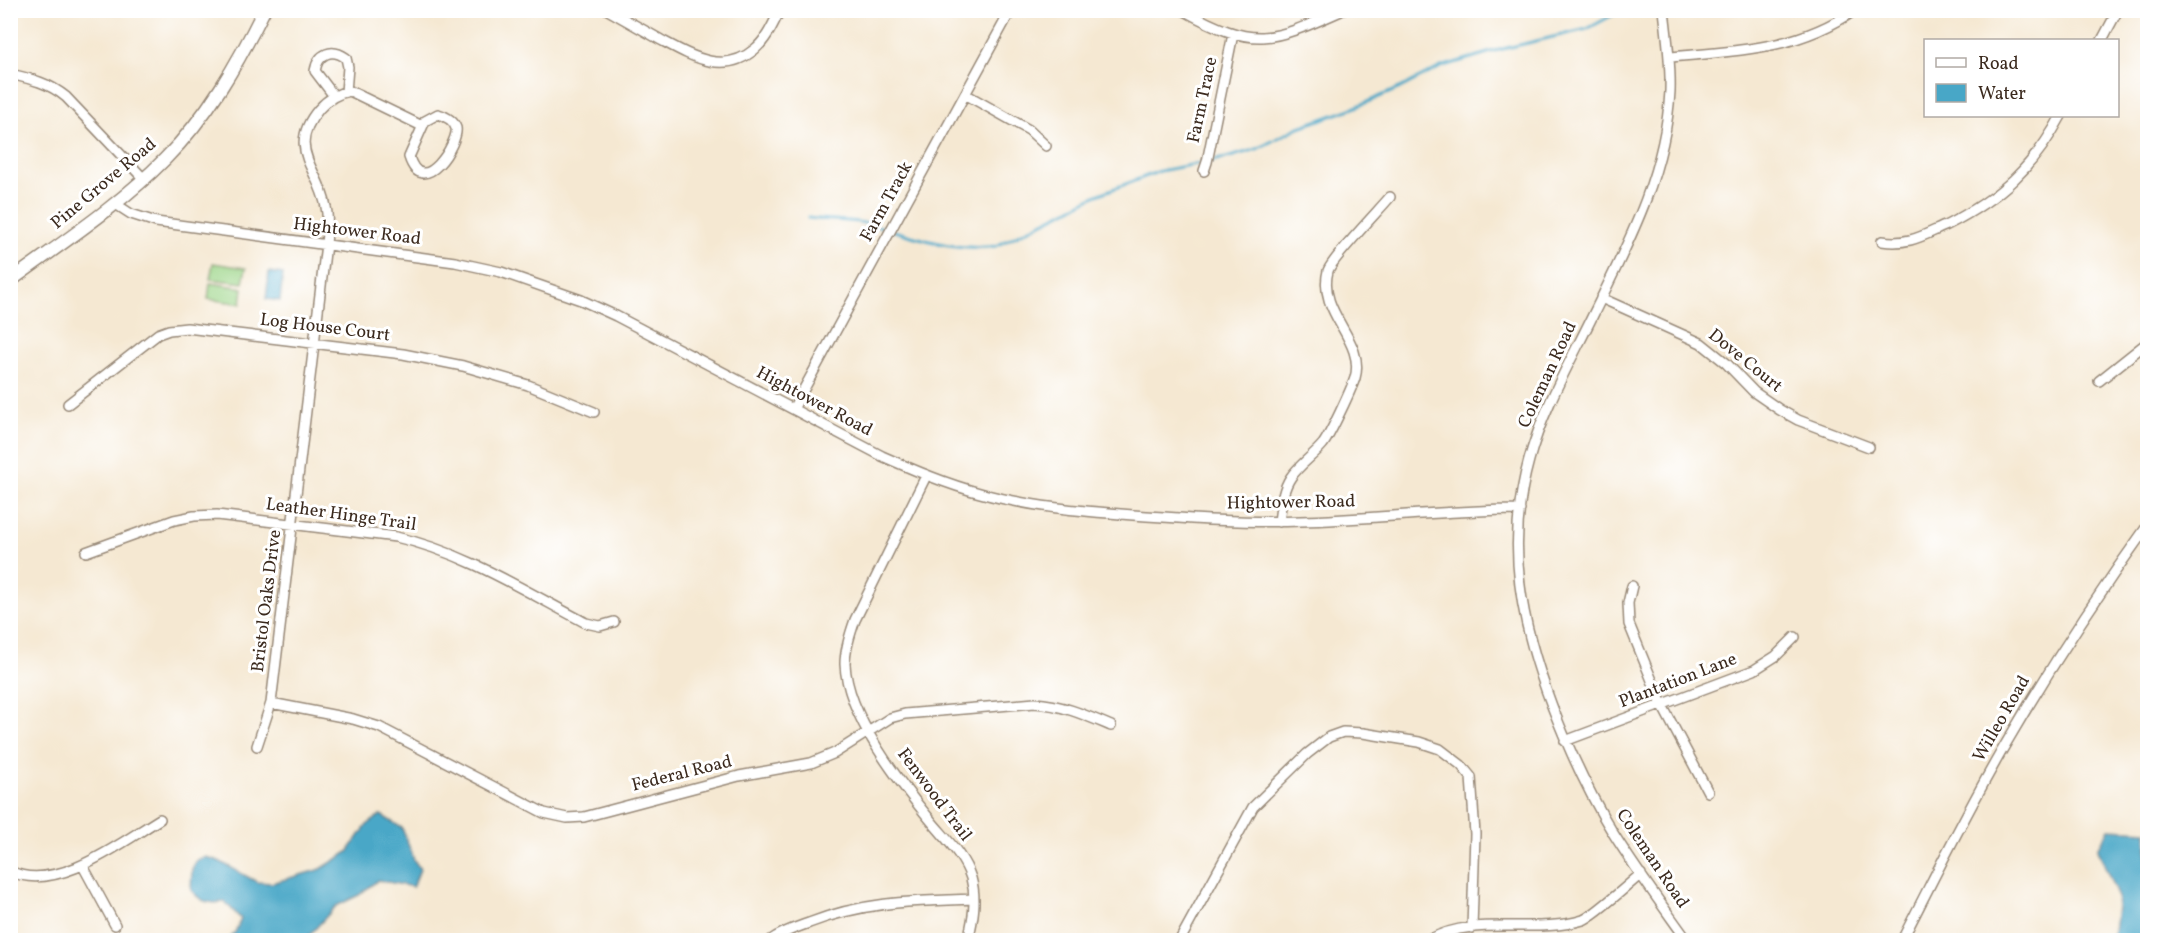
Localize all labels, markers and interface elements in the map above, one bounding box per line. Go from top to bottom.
legend [1924,39,2119,117]
text: Road [1978,52,2019,77]
street label: Farm Trace [1182,55,1224,145]
text: Water [1978,82,2026,107]
street label: Pine Grove Road [46,132,162,236]
street label: Farm Track [855,157,919,247]
street label: Hightower Road [292,212,422,252]
street label: Log House Court [259,308,391,348]
street label: Coleman Road [1512,318,1584,432]
street label: Dove Court [1702,323,1788,399]
street label: Hightower Road [751,361,877,443]
street label: Hightower Road [1227,489,1355,517]
street label: Leather Hinge Trail [264,492,418,538]
street label: Bristol Oaks Drive [246,528,288,674]
street label: Plantation Lane [1615,647,1741,715]
street label: Willeo Road [1967,671,2037,767]
street label: Fenwood Trail [891,743,977,847]
street label: Federal Road [629,749,735,799]
street label: Coleman Road [1609,804,1695,914]

